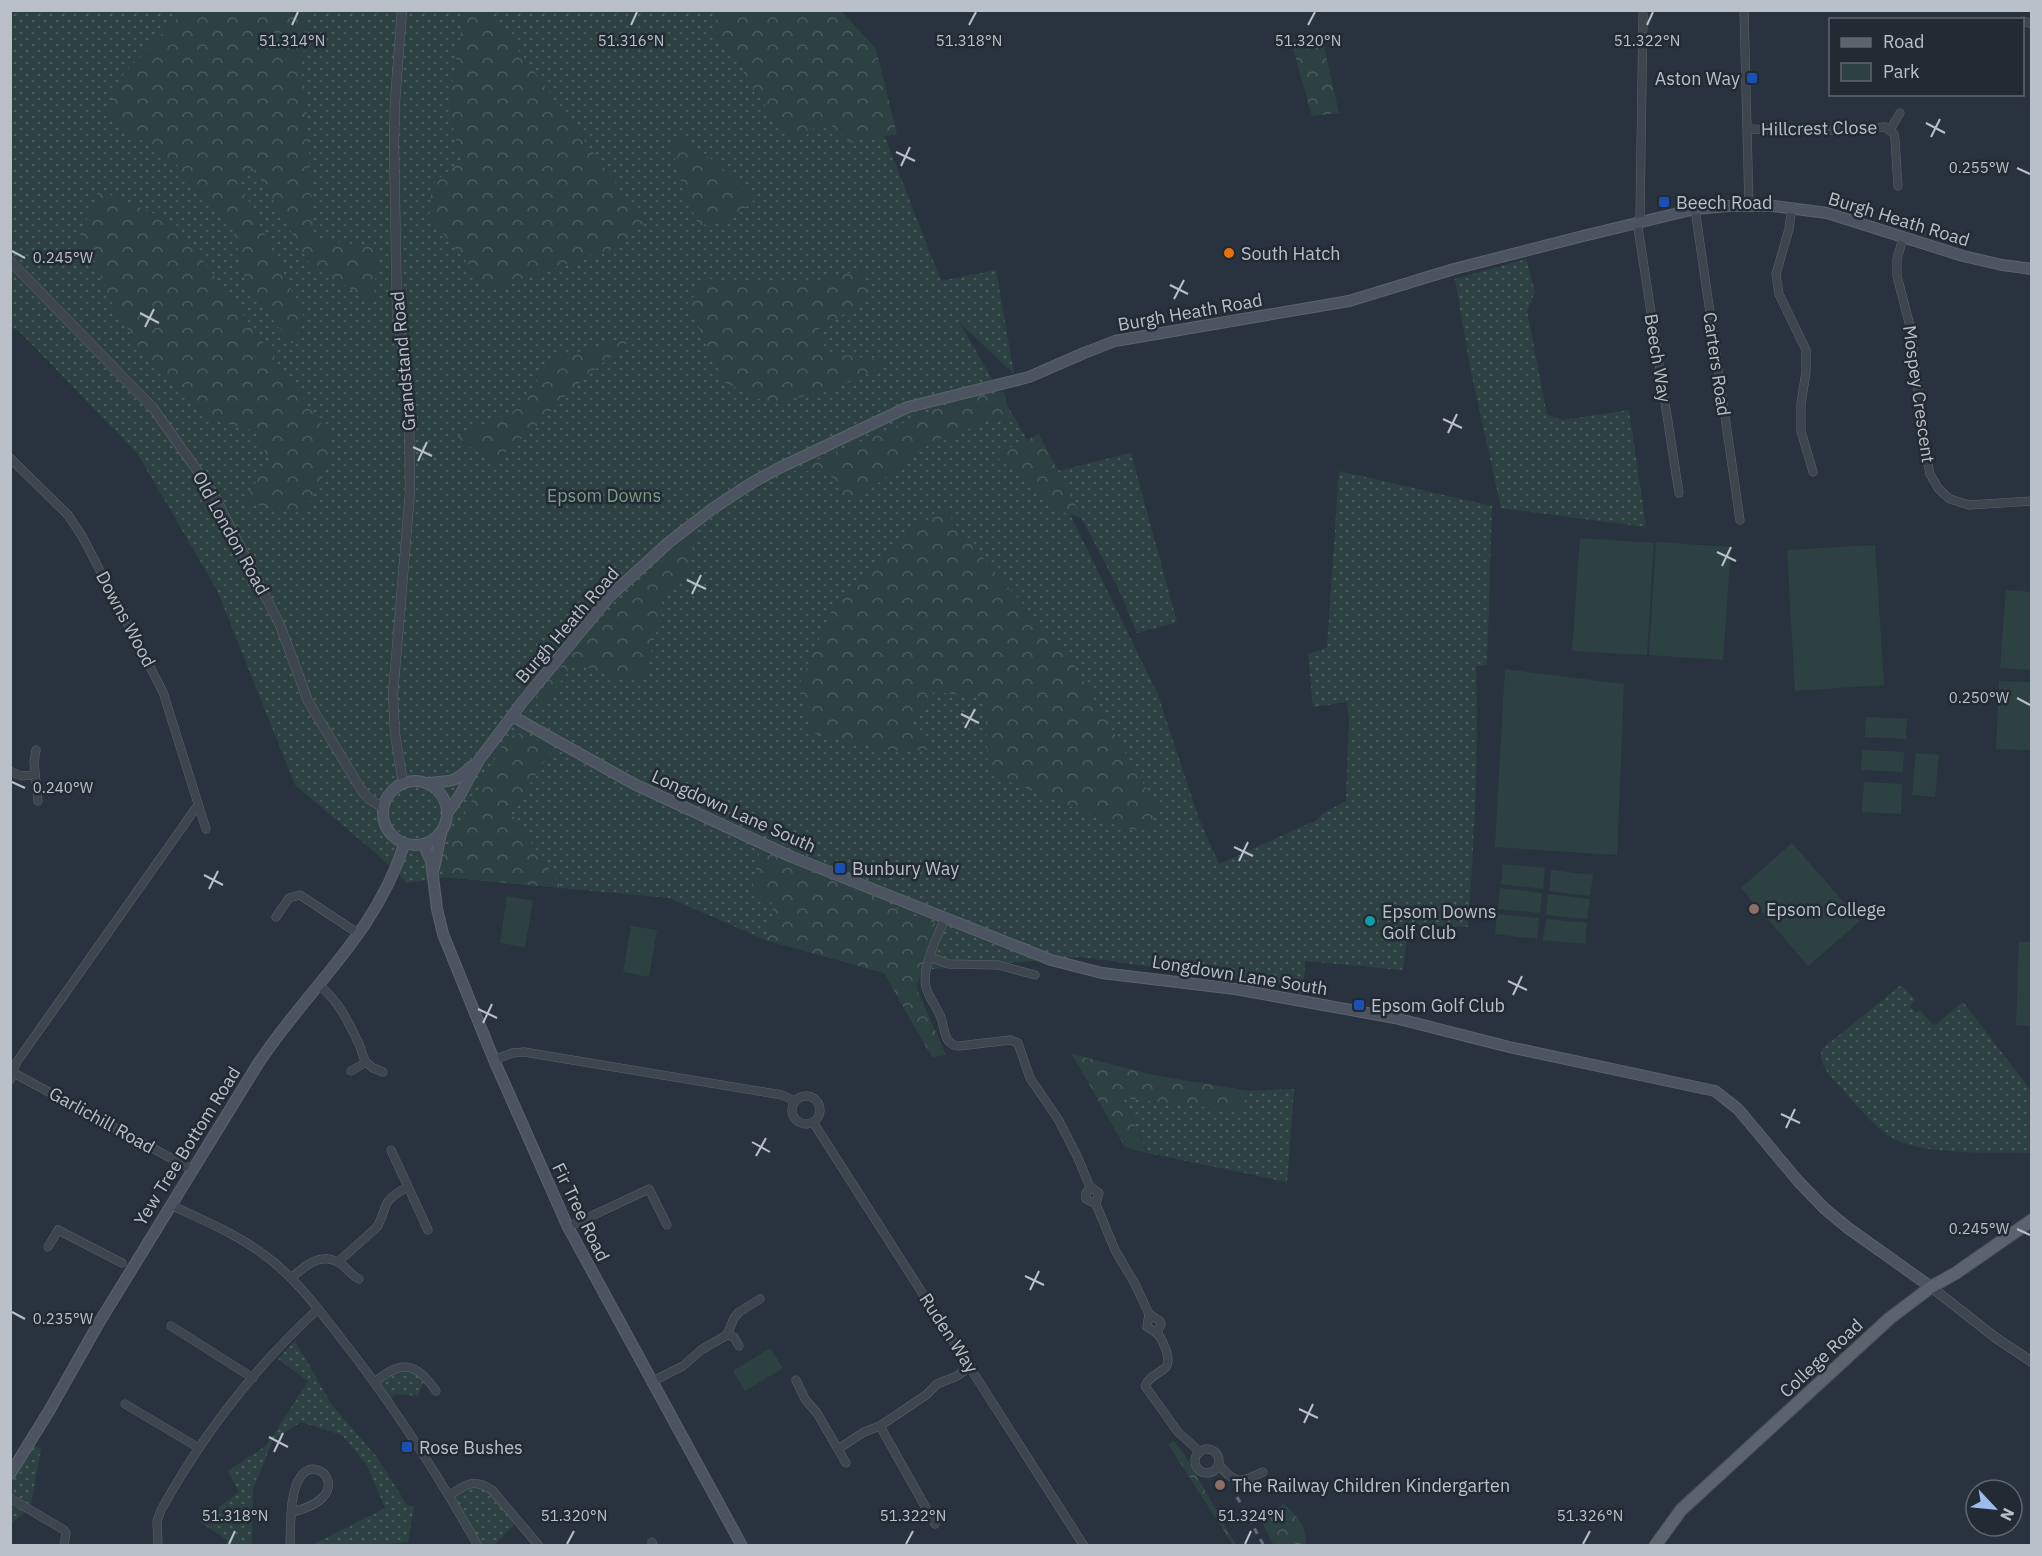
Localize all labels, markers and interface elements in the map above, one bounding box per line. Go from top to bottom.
legend [1829,18,2024,96]
text: Road [1883,30,1924,53]
text: 51.314°N [259,31,325,50]
text: 51.316°N [598,31,664,50]
text: 51.318°N [936,31,1002,50]
text: 51.320°N [1275,31,1341,50]
text: 51.322°N [1614,31,1680,50]
text: Park [1883,60,1920,83]
place label: Aston Way [1655,67,1740,90]
marker: Aston Way [1745,71,1759,85]
street label: Hillcrest Close [1761,115,1878,141]
text: 0.255°W [1949,158,2010,177]
street label: Burgh Heath Road [1826,187,1972,251]
place label: Beech Road [1676,191,1772,214]
marker: Beech Road [1657,195,1671,209]
place label: South Hatch [1241,242,1340,265]
marker: South Hatch [1222,246,1236,260]
text: 0.245°W [33,248,94,267]
street label: Burgh Heath Road [1116,288,1264,336]
street label: Grandstand Road [385,290,421,432]
street label: Carters Road [1698,311,1736,417]
street label: Beech Way [1640,312,1676,404]
street label: Mospey Crescent [1898,324,1940,464]
street label: Old London Road [188,467,274,599]
park label: Epsom Downs [547,484,661,507]
street label: Burgh Heath Road [510,562,624,688]
street label: Downs Wood [91,567,161,671]
text: 0.250°W [1949,688,2010,707]
street label: Longdown Lane South [648,764,820,858]
text: 0.240°W [33,778,94,797]
place label: Bunbury Way [852,857,959,880]
marker: Bunbury Way [833,861,847,875]
place label: Epsom College [1766,898,1886,921]
place label: Epsom Downs Golf Club [1382,900,1497,944]
marker: Epsom College [1747,902,1761,916]
marker: Epsom Downs Golf Club [1363,914,1377,928]
street label: Longdown Lane South [1151,950,1329,1000]
place label: Epsom Golf Club [1371,994,1505,1017]
marker: Epsom Golf Club [1352,998,1366,1012]
street label: Yew Tree Bottom Road [129,1062,245,1230]
street label: Garlichill Road [45,1082,159,1158]
street label: Fir Tree Road [547,1159,615,1265]
text: 0.245°W [1949,1219,2010,1238]
street label: Ruden Way [915,1289,983,1377]
text: 0.235°W [33,1309,94,1328]
street label: College Road [1774,1314,1868,1402]
place label: Rose Bushes [419,1436,523,1459]
marker: Rose Bushes [400,1440,414,1454]
place label: The Railway Children Kindergarten [1232,1474,1510,1497]
marker: The Railway Children Kindergarten [1213,1478,1227,1492]
north arrow [1964,1478,2024,1538]
text: N [1996,1505,2019,1524]
text: 51.318°N [202,1506,268,1525]
text: 51.320°N [541,1506,607,1525]
text: 51.322°N [880,1506,946,1525]
text: 51.324°N [1218,1506,1284,1525]
text: 51.326°N [1557,1506,1623,1525]

